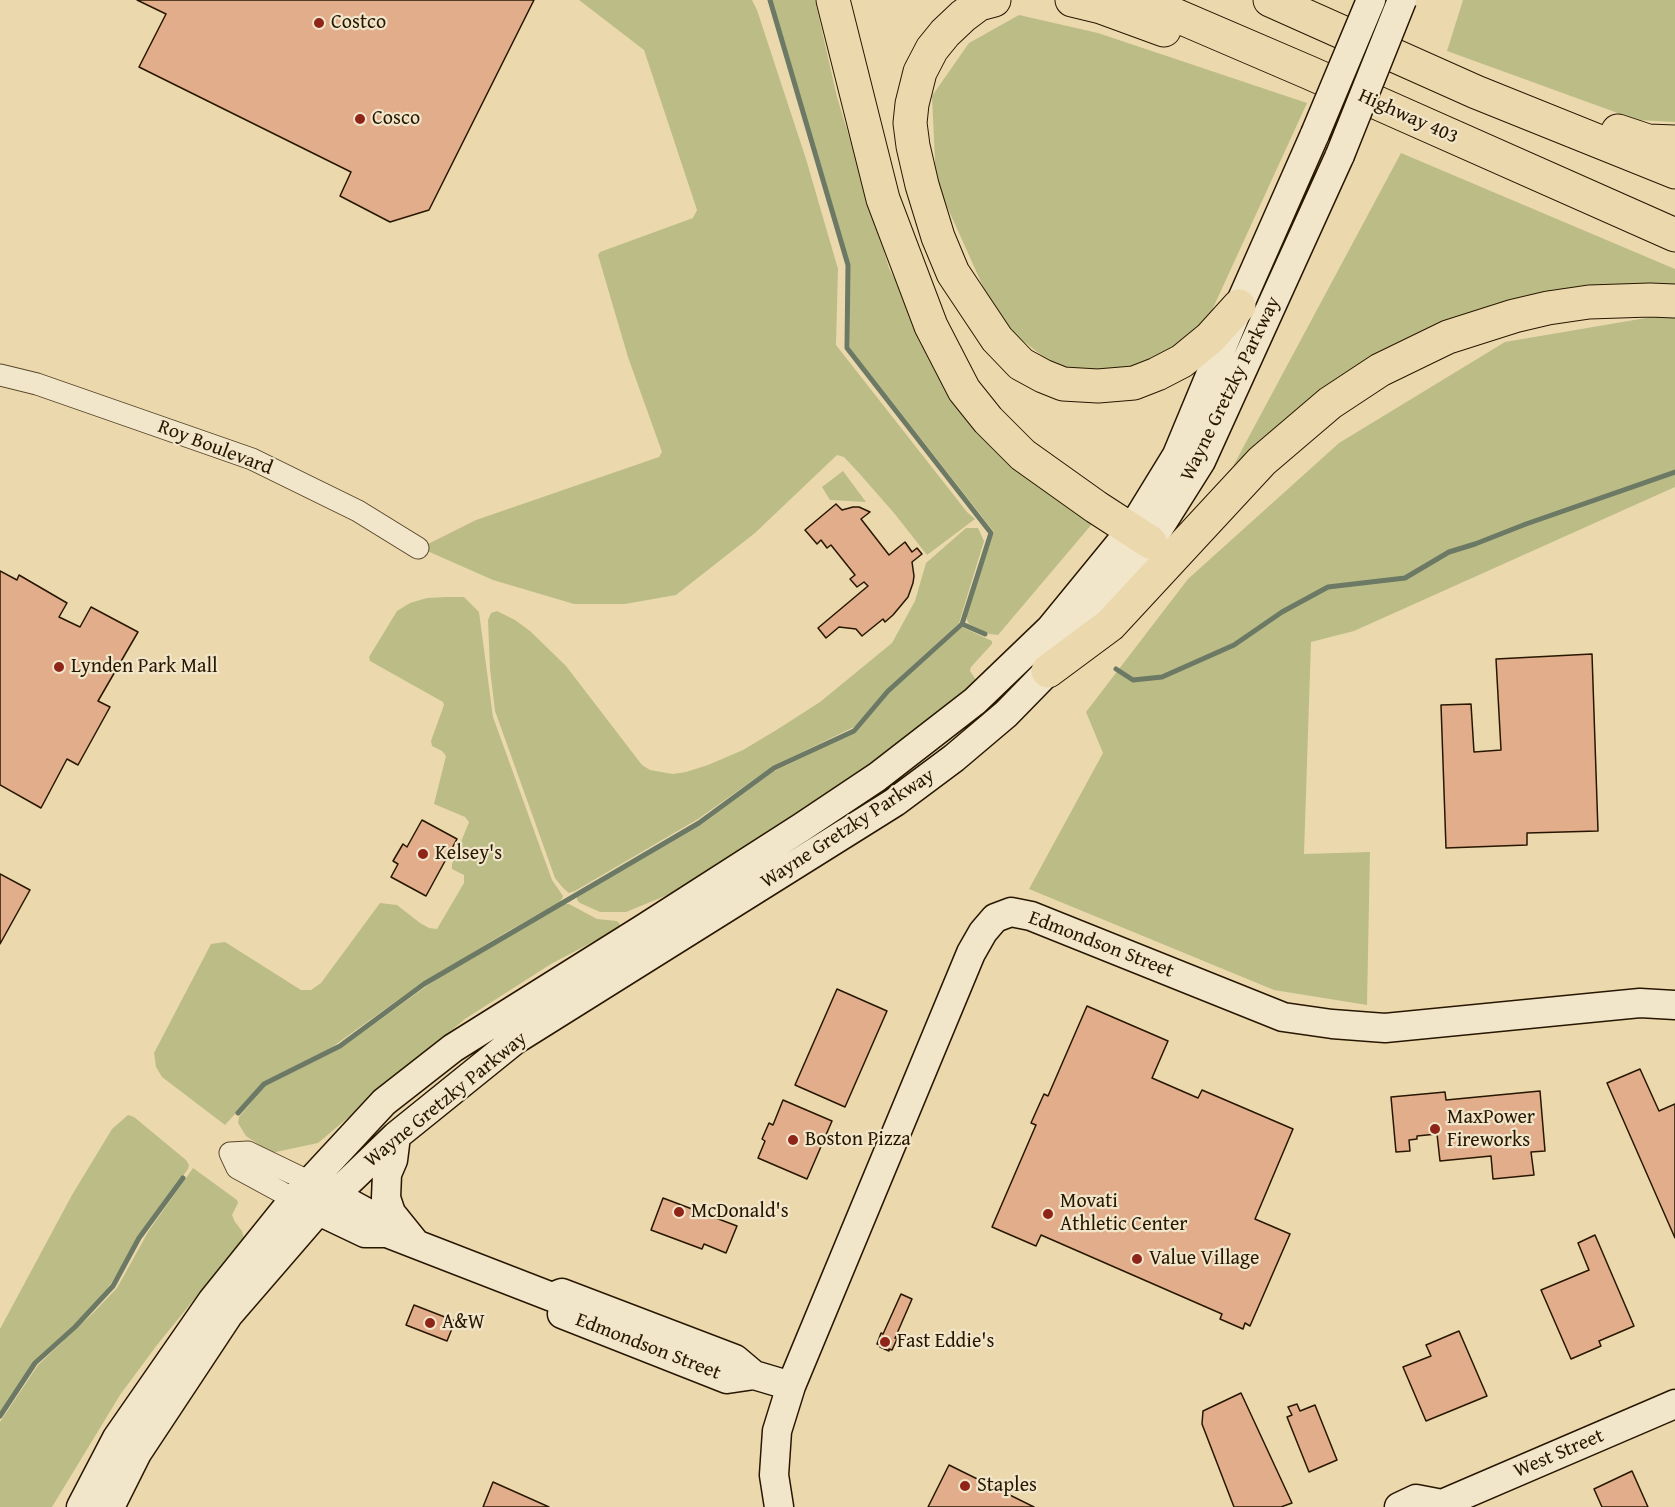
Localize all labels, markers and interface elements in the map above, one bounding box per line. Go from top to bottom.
place label: Costco [331,11,386,35]
marker: Costco [312,16,326,30]
street label: Highway 403 [1354,84,1462,150]
place label: Cosco [372,107,420,131]
marker: Cosco [353,112,367,126]
street label: Wayne Gretzky Parkway [1176,293,1286,485]
street label: Roy Boulevard [154,415,276,481]
place label: Lynden Park Mall [71,655,218,679]
marker: Lynden Park Mall [52,660,66,674]
street label: Wayne Gretzky Parkway [757,764,939,894]
place label: Kelsey's [435,842,502,866]
marker: Kelsey's [416,847,430,861]
street label: Edmondson Street [1025,906,1177,984]
street label: Wayne Gretzky Parkway [360,1027,532,1173]
place label: MaxPower Fireworks [1447,1106,1535,1153]
marker: MaxPower Fireworks [1428,1122,1442,1136]
place label: Boston Pizza [805,1128,911,1152]
marker: Boston Pizza [786,1133,800,1147]
place label: Movati Athletic Center [1060,1190,1188,1237]
place label: McDonald's [691,1200,789,1224]
marker: McDonald's [672,1205,686,1219]
marker: Movati Athletic Center [1041,1207,1055,1221]
place label: Value Village [1149,1247,1259,1271]
marker: Value Village [1130,1252,1144,1266]
street label: Edmondson Street [572,1308,724,1386]
place label: A&W [442,1311,485,1335]
marker: A&W [423,1316,437,1330]
place label: Fast Eddie's [897,1330,994,1354]
marker: Fast Eddie's [878,1335,892,1349]
street label: West Street [1510,1424,1608,1484]
place label: Staples [977,1474,1037,1498]
marker: Staples [958,1479,972,1493]

